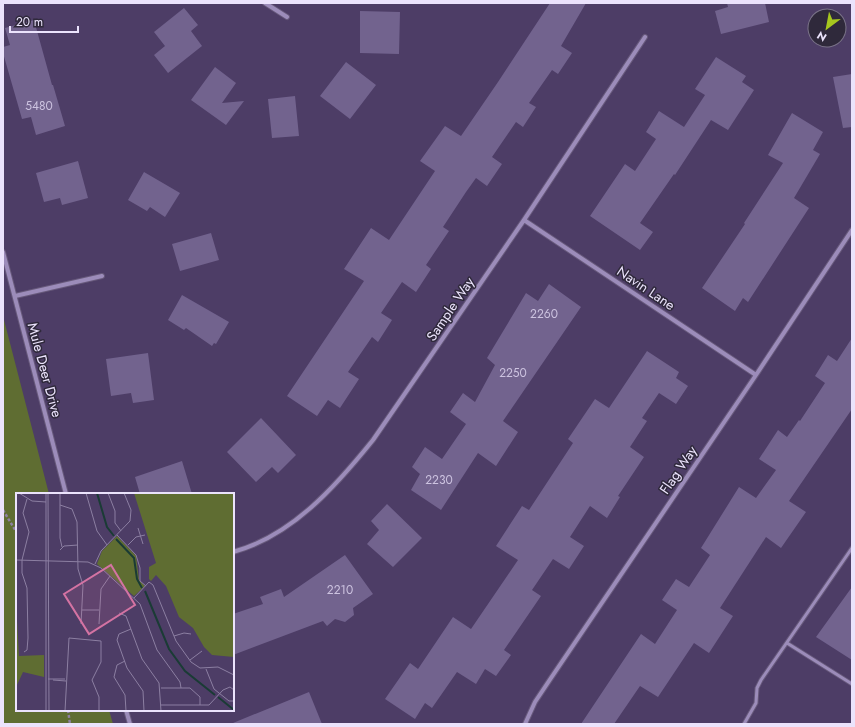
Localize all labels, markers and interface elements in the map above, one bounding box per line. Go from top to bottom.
scale bar [10,8,78,34]
north arrow [807,8,847,48]
text: 20 m [16,13,43,31]
text: N [814,27,830,46]
house number: 5480 [25,97,53,115]
street label: Navin Lane [613,261,679,315]
street label: Sample Way [421,272,479,345]
house number: 2260 [530,305,558,323]
street label: Mule Deer Drive [23,320,67,420]
house number: 2250 [499,364,527,382]
street label: Flag Way [654,441,702,498]
house number: 2230 [425,471,453,489]
inset map [16,493,234,711]
house number: 2210 [327,581,353,599]

